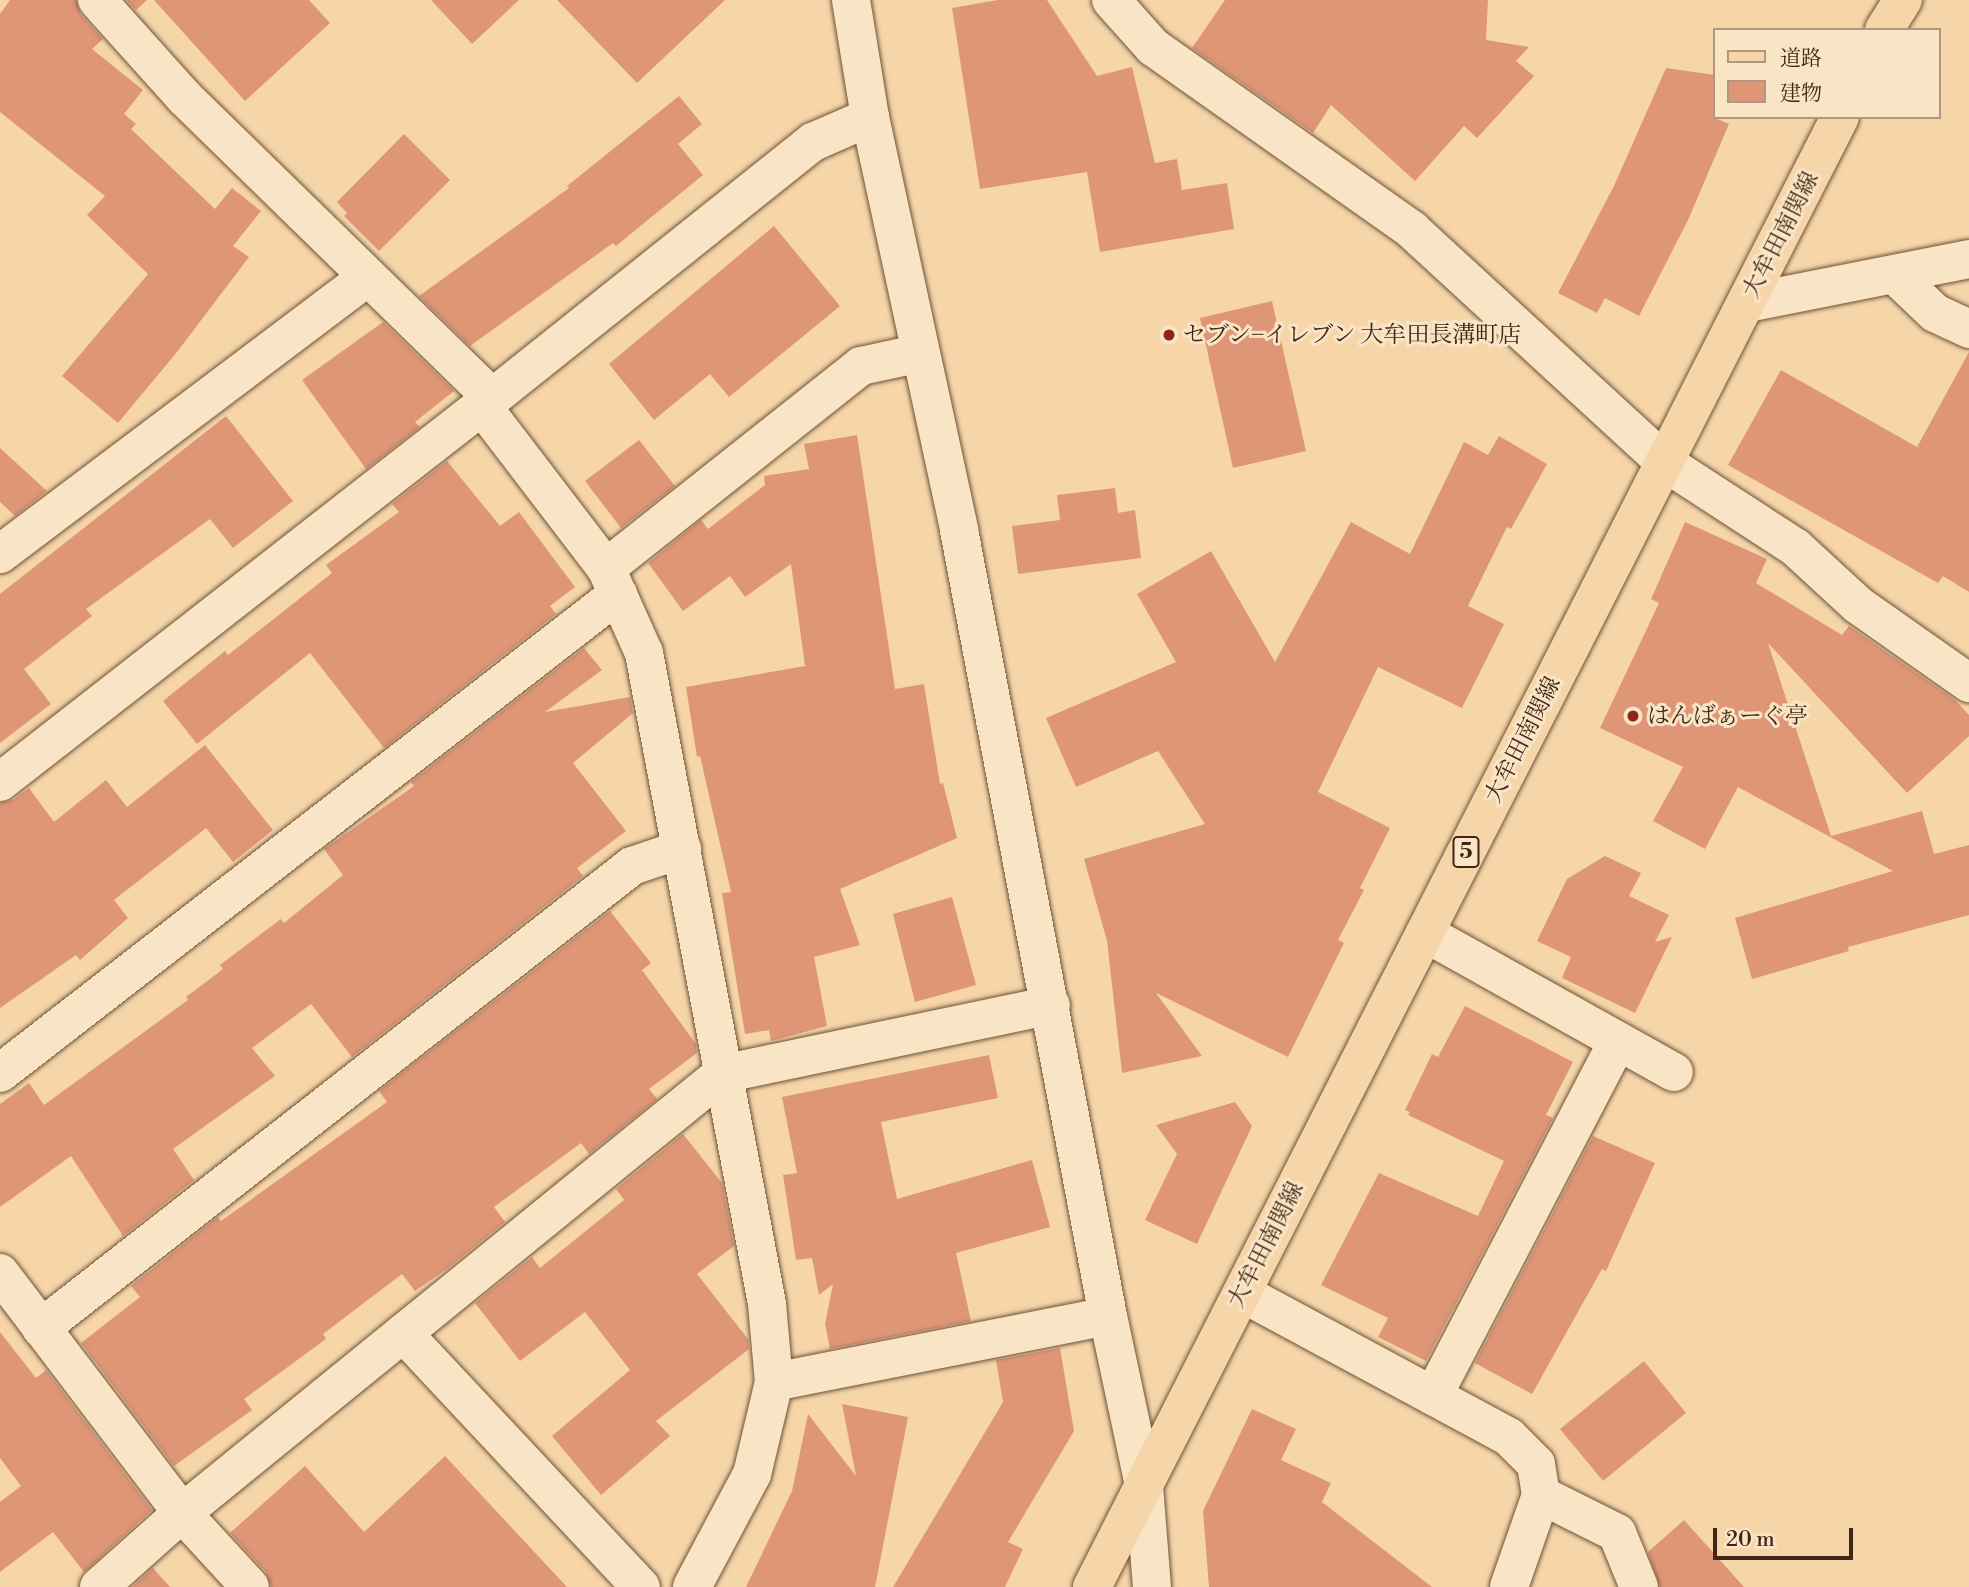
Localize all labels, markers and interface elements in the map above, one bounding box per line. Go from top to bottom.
legend [1714,28,1941,119]
text: 道路 [1780,46,1822,72]
text: 建物 [1780,81,1822,107]
street label: 大牟田南関線 [1737,167,1825,303]
place label: セブン−イレブン 大牟田長溝町店 [1183,321,1523,349]
marker: セブン−イレブン 大牟田長溝町店 [1161,327,1177,343]
street label: 大牟田南関線 [1479,672,1567,808]
place label: はんばぁーぐ亭 [1647,702,1808,730]
marker: はんばぁーぐ亭 [1625,708,1641,724]
road number: 5 [1452,834,1480,870]
street label: 大牟田南関線 [1222,1177,1310,1313]
scale bar [1717,1514,1857,1558]
text: 20 m [1726,1527,1775,1553]

